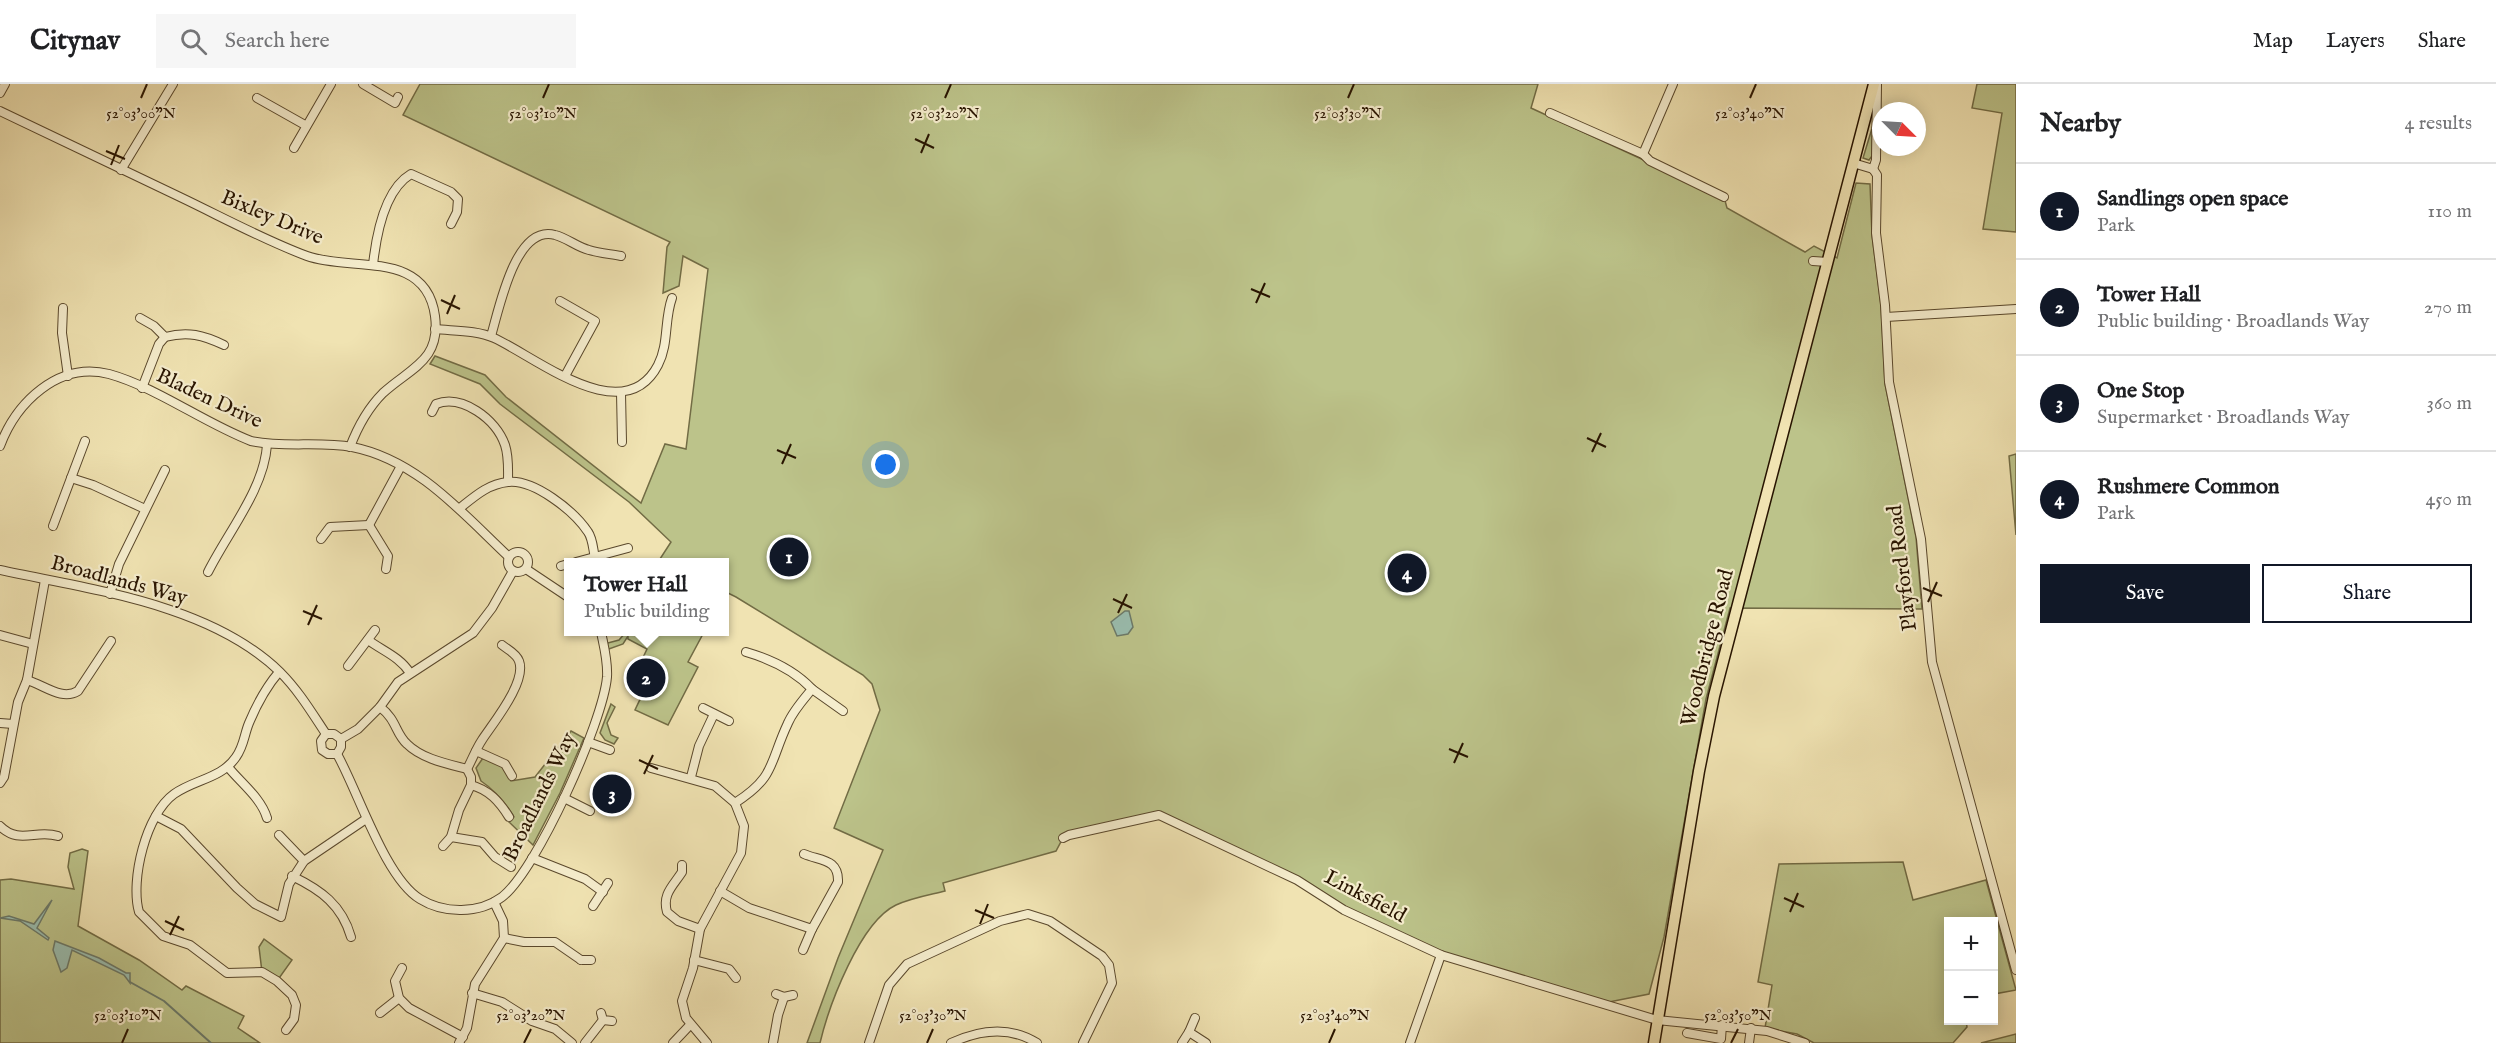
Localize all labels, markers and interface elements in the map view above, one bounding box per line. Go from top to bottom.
search box [156,14,576,68]
text: Citynav [30,24,120,59]
icon: search [177,25,210,58]
text: Search here [225,27,330,55]
text: Map [2253,28,2293,55]
text: Layers [2326,28,2385,55]
text: Share [2418,28,2466,55]
north arrow [1872,102,1926,156]
text: 52°03'00"N [106,104,176,123]
text: 52°03'10"N [509,104,577,123]
text: 52°03'20"N [910,104,980,123]
text: 52°03'30"N [1314,104,1382,123]
text: 52°03'40"N [1715,104,1785,123]
text: Nearby [2040,107,2121,140]
text: 4 results [2405,111,2472,136]
street label: Bixley Drive [217,184,328,252]
text: Sandlings open space [2097,185,2288,213]
text: 1 [2056,199,2063,224]
text: 110 m [2428,199,2472,224]
text: Park [2097,213,2135,238]
text: Tower Hall [2097,281,2200,309]
text: 2 [2055,295,2064,320]
text: 270 m [2424,295,2472,320]
text: Public building · Broadlands Way [2097,309,2369,334]
street label: Bladen Drive [152,363,267,436]
text: One Stop [2097,377,2184,405]
text: 3 [2056,391,2063,416]
text: 360 m [2426,391,2472,416]
text: Supermarket · Broadlands Way [2097,405,2350,430]
your location [871,450,900,479]
text: Rushmere Common [2097,473,2279,501]
text: 4 [2055,487,2064,512]
text: 450 m [2425,487,2472,512]
text: Park [2097,501,2135,526]
street label: Playford Road [1882,503,1924,633]
pin: 1 [770,534,808,580]
street label: Broadlands Way [48,550,191,612]
pin: 4 [1388,550,1426,596]
popup [564,558,729,636]
button: Save [2040,564,2250,623]
button: Share [2262,564,2472,623]
street label: Woodbridge Road [1675,566,1741,730]
text: Tower Hall [584,571,687,599]
text: Public building [584,599,709,624]
pin: 2 [626,656,666,700]
street label: Broadlands Way [497,727,583,866]
pin: 3 [592,772,632,816]
street label: Linksfield [1319,864,1411,930]
map controls [1944,917,1998,1025]
button: + [1944,917,1998,971]
button: − [1944,971,1998,1025]
text: 52°03'10"N [94,1006,162,1025]
text: 52°03'20"N [496,1006,566,1025]
text: 52°03'30"N [899,1006,967,1025]
text: 52°03'40"N [1300,1006,1370,1025]
text: 52°03'50"N [1704,1006,1772,1025]

